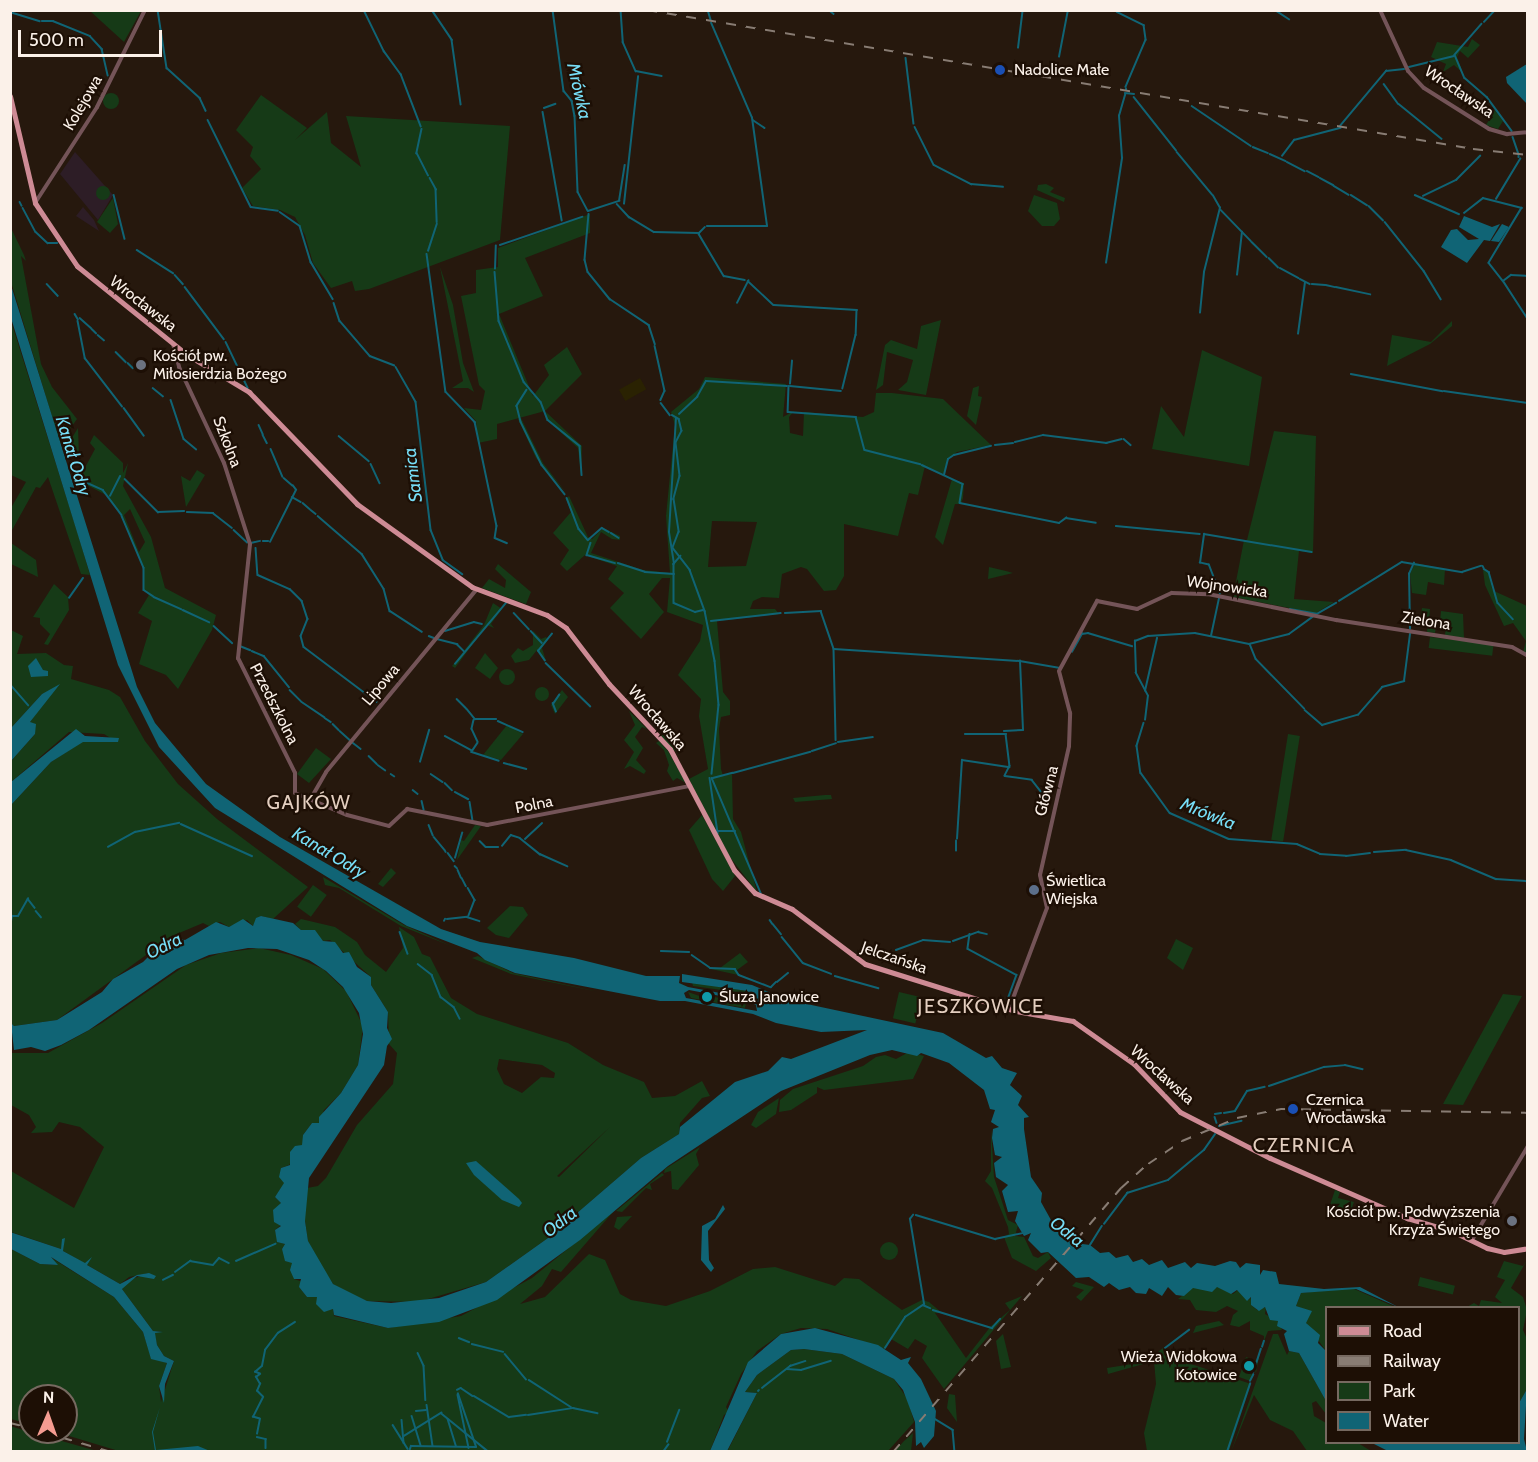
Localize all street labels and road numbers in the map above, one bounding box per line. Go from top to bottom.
street label: Wrocławska [1421,62,1497,122]
street label: Kolejowa [60,72,106,134]
street label: Wrocławska [106,272,180,336]
street label: Szkolna [209,414,245,470]
street label: Wojnowicka [1185,572,1269,602]
street label: Zielona [1400,608,1452,634]
street label: Przedszkolna [245,660,303,748]
street label: Lipowa [358,660,404,710]
street label: Wrocławska [624,682,690,754]
street label: Główna [1031,764,1063,818]
street label: Polna [513,792,555,818]
street label: Jelczańska [858,938,930,978]
street label: Wrocławska [1126,1041,1198,1109]

